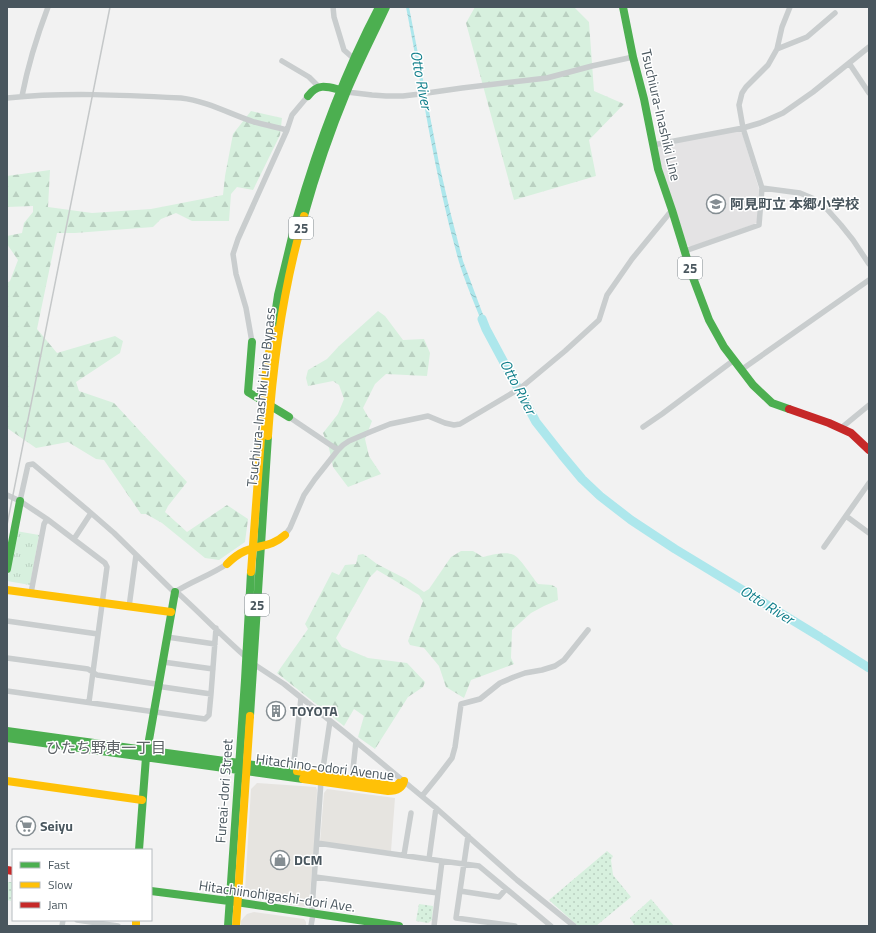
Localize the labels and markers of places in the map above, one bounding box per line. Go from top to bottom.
school or university icon: 阿見町立 本郷小学校 [705,193,727,215]
place label: 阿見町立 本郷小学校 [730,193,859,214]
building icon: TOYOTA [265,700,287,722]
place label: TOYOTA [290,700,338,721]
supermarket icon: Seiyu [15,815,37,837]
place label: Seiyu [40,815,73,836]
shop icon: DCM [269,849,291,871]
place label: DCM [294,849,323,870]

